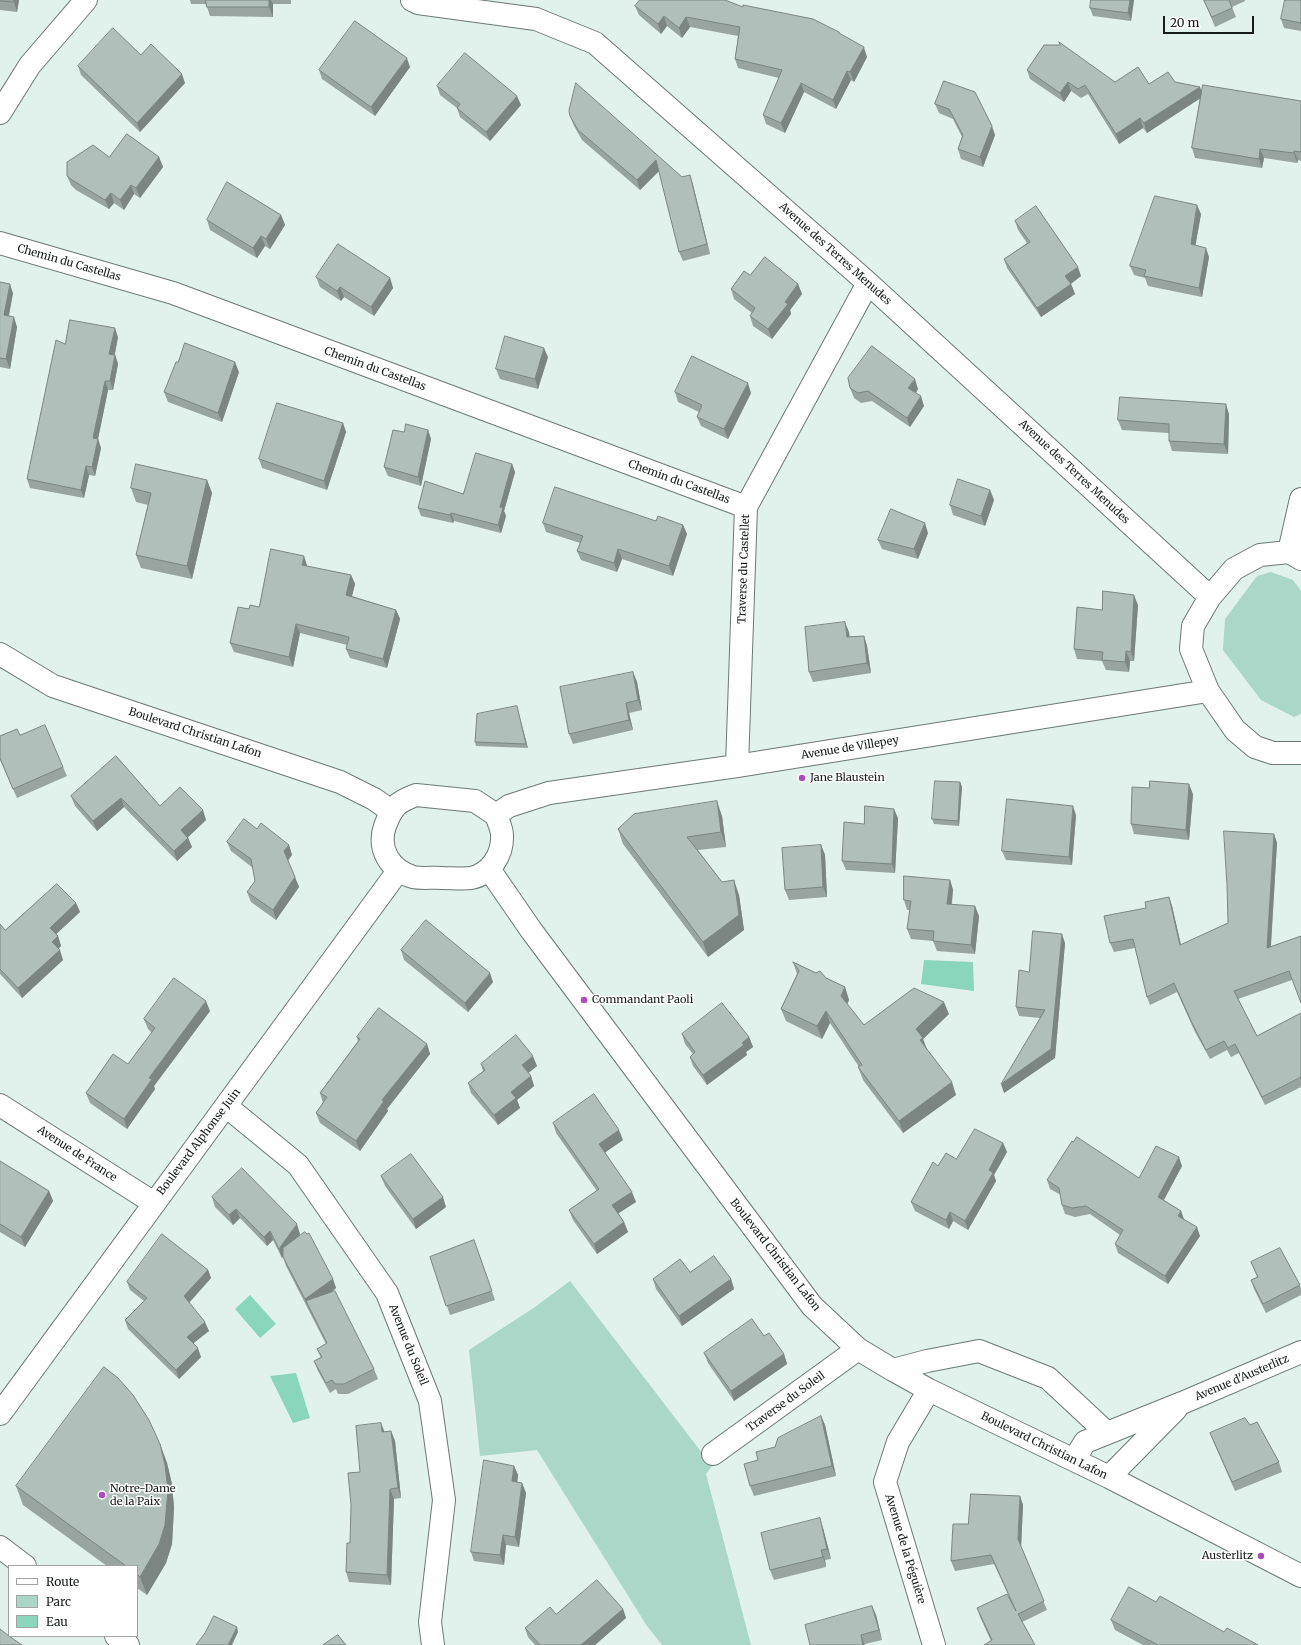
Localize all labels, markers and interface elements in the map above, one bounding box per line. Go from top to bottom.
scale bar [1165,8,1256,34]
text: 20 m [1170,15,1199,30]
street label: Avenue des Terres Menudes [776,200,894,308]
street label: Chemin du Castellas [16,242,122,284]
street label: Chemin du Castellas [322,344,428,394]
street label: Avenue des Terres Menudes [1016,417,1132,527]
street label: Chemin du Castellas [626,457,732,507]
street label: Traverse du Castellet [735,514,753,624]
street label: Boulevard Christian Lafon [127,705,263,761]
street label: Avenue de Villepey [800,734,900,762]
place label: Jane Blaustein [810,771,885,785]
marker: Jane Blaustein [797,773,807,783]
place label: Commandant Paoli [592,993,693,1007]
marker: Commandant Paoli [579,995,589,1005]
street label: Boulevard Alphonse Juin [155,1086,243,1198]
street label: Avenue de France [35,1123,119,1185]
street label: Boulevard Christian Lafon [727,1196,823,1314]
street label: Avenue du Soleil [386,1302,430,1388]
street label: Avenue d'Austerlitz [1193,1352,1291,1404]
street label: Traverse du Soleil [744,1369,828,1435]
street label: Boulevard Christian Lafon [979,1410,1109,1482]
place label: Notre-Dame de la Paix [110,1482,176,1508]
marker: Notre-Dame de la Paix [97,1490,107,1500]
street label: Avenue de la Péguière [882,1493,928,1605]
place label: Austerlitz [1202,1549,1253,1563]
marker: Austerlitz [1256,1551,1266,1561]
legend [8,1565,138,1637]
text: Route [46,1574,79,1589]
text: Parc [46,1594,71,1609]
text: Eau [46,1614,68,1629]

